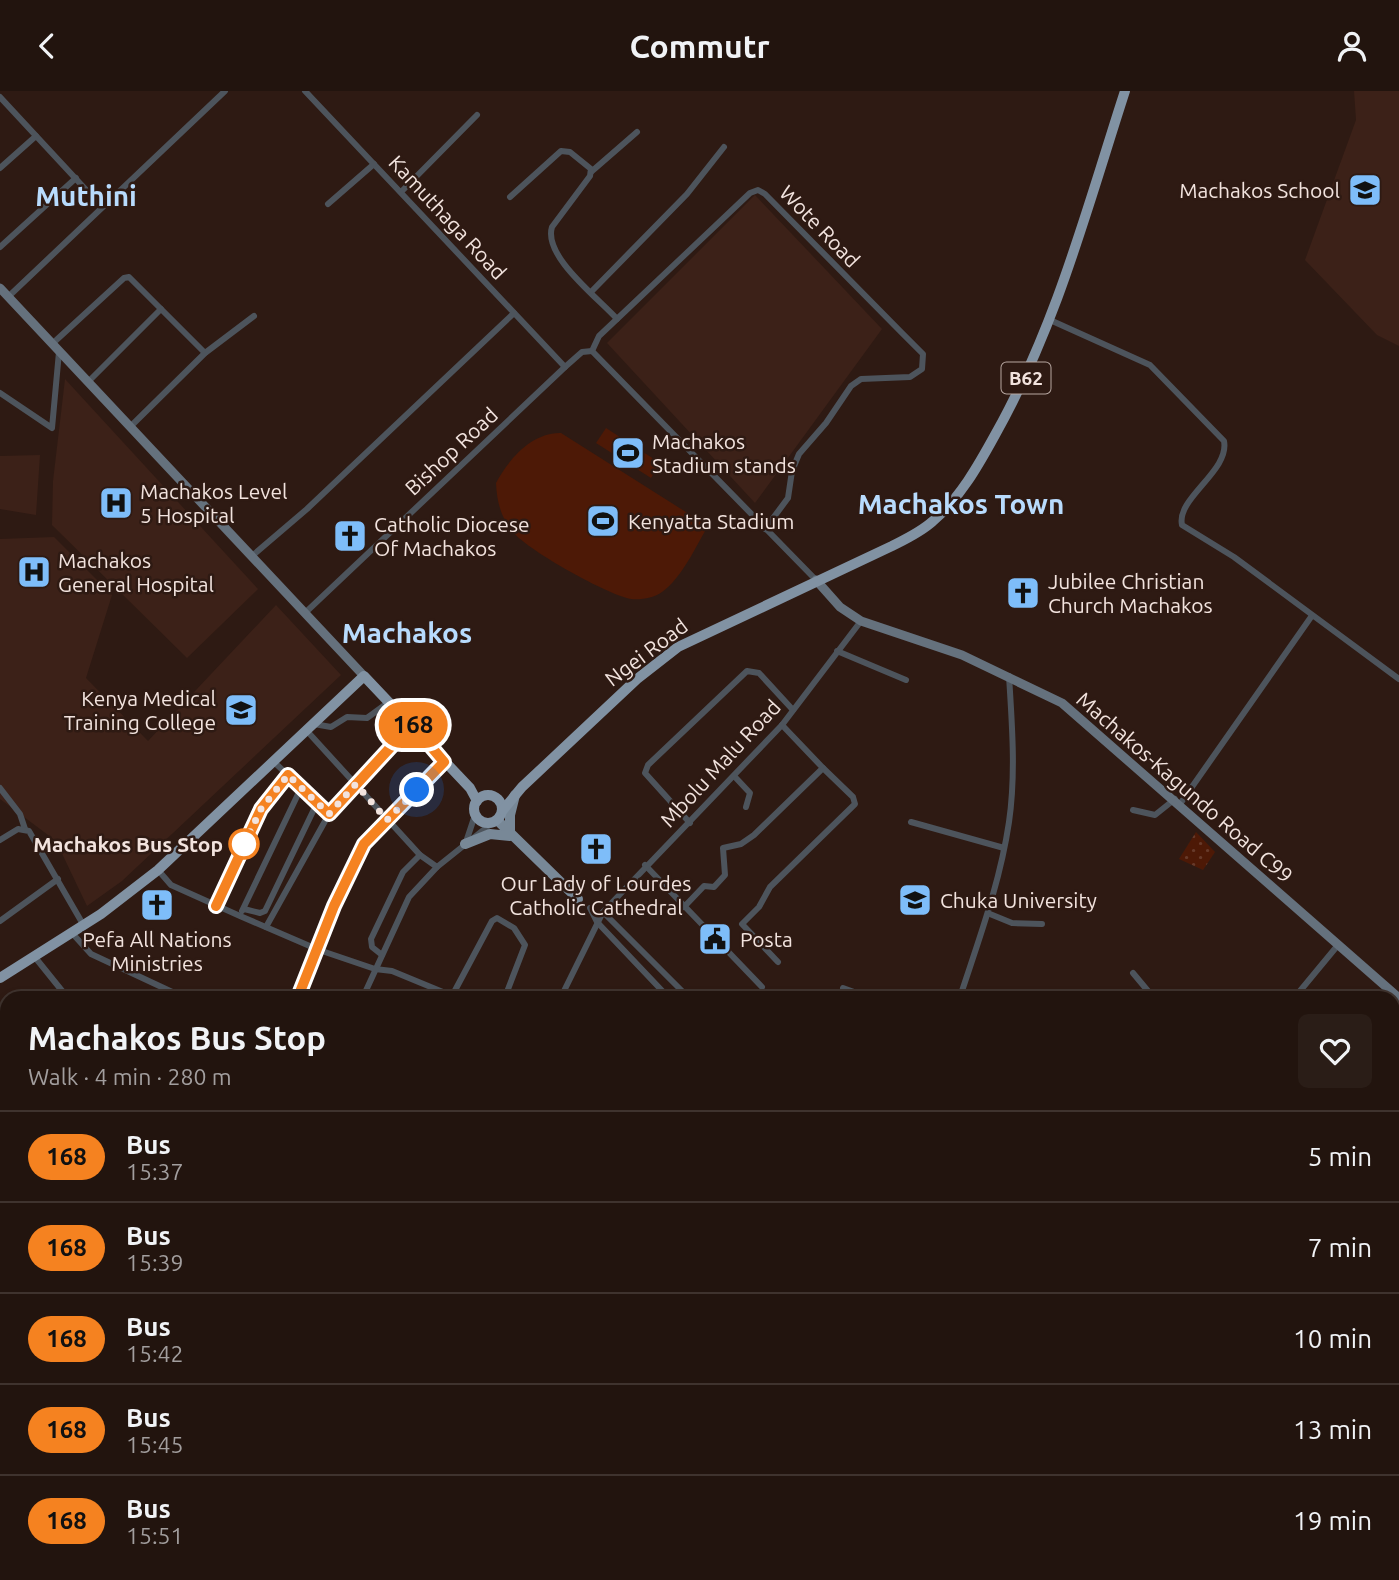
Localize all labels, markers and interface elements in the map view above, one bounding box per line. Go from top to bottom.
icon: back [28,27,66,65]
icon: person [1333,27,1371,65]
text: Commutr [629,28,770,64]
street label: Kamuthaga Road [384,150,512,284]
school or university icon: Machakos School [1346,171,1384,209]
place label: Machakos School [1179,178,1340,202]
district label: Muthini [35,180,137,211]
street label: Wote Road [775,180,865,272]
road number: B62 [1002,363,1050,393]
street label: Bishop Road [400,402,502,500]
place label: Machakos Stadium stands [652,429,796,477]
sports icon: Machakos Stadium stands [609,434,647,472]
place label: Machakos Level 5 Hospital [140,479,288,527]
hospital icon: Machakos Level 5 Hospital [97,484,135,522]
district label: Machakos Town [858,488,1064,519]
sports icon: Kenyatta Stadium [584,502,622,540]
place label: Kenyatta Stadium [628,509,794,533]
place label: Catholic Diocese Of Machakos [374,512,530,560]
church icon: Catholic Diocese Of Machakos [331,517,369,555]
place label: Machakos General Hospital [58,548,214,596]
hospital icon: Machakos General Hospital [15,553,53,591]
place label: Jubilee Christian Church Machakos [1048,569,1213,617]
church icon: Jubilee Christian Church Machakos [1004,574,1042,612]
street label: Ngei Road [600,613,692,691]
district label: Machakos [342,617,472,648]
place label: Kenya Medical Training College [64,686,216,734]
street label: Machakos-Kagundo Road C99 [1072,687,1298,887]
school or university icon: Kenya Medical Training College [222,691,260,729]
street label: Mbolu Malu Road [655,695,785,831]
line badge: 168 [373,702,453,748]
text: 168 [393,711,433,738]
your location [399,772,434,807]
marker: Machakos Bus Stop [229,829,259,859]
church icon: Our Lady of Lourdes Catholic Cathedral [577,830,615,868]
place label: Machakos Bus Stop [33,832,223,856]
place label: Our Lady of Lourdes Catholic Cathedral [501,871,691,919]
school or university icon: Chuka University [896,881,934,919]
church icon: Pefa All Nations Ministries [138,886,176,924]
place label: Chuka University [940,888,1097,912]
public building icon: Posta [696,920,734,958]
place label: Pefa All Nations Ministries [82,927,232,975]
place label: Posta [740,927,793,951]
button: heart [1298,1014,1372,1088]
text: Machakos Bus Stop [28,1019,326,1056]
text: Walk · 4 min · 280 m [28,1064,232,1089]
text: Bus [126,1130,171,1159]
text: 5 min [1308,1142,1372,1171]
text: 168 [46,1143,87,1170]
text: 15:37 [126,1159,184,1184]
text: Bus [126,1221,171,1250]
text: 7 min [1308,1233,1372,1262]
text: 168 [46,1234,87,1261]
text: 15:39 [126,1250,184,1275]
text: Bus [126,1312,171,1341]
text: 10 min [1293,1324,1372,1353]
text: 168 [46,1325,87,1352]
text: 15:42 [126,1341,184,1366]
text: Bus [126,1403,171,1432]
text: 13 min [1293,1415,1372,1444]
text: 168 [46,1416,87,1443]
text: 15:45 [126,1432,184,1457]
text: Bus [126,1494,171,1523]
text: 19 min [1293,1506,1372,1535]
text: 168 [46,1507,87,1534]
text: 15:51 [126,1523,184,1548]

